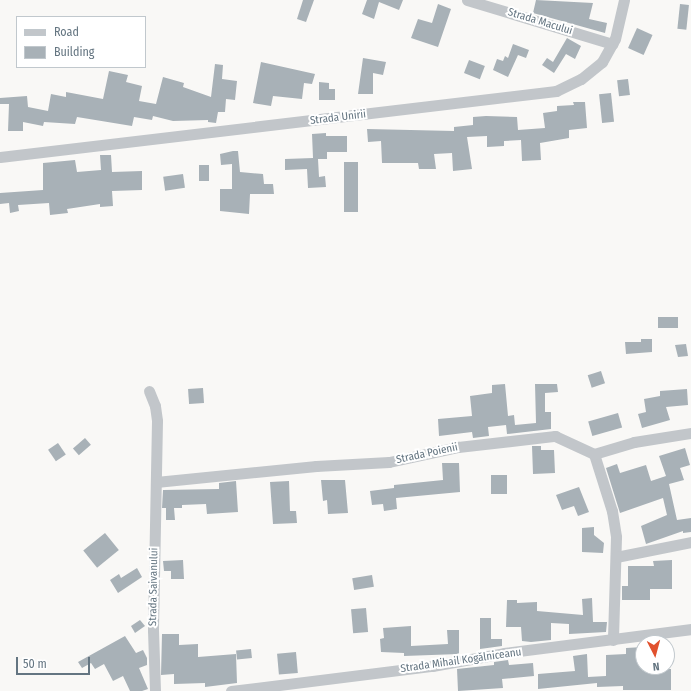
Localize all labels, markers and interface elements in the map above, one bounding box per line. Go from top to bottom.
street label: Strada Macului [506,6,574,38]
legend [16,16,146,68]
text: Road [54,25,79,39]
text: Building [54,45,94,59]
street label: Strada Unirii [309,108,367,128]
street label: Strada Poienii [395,441,459,467]
street label: Strada Saivanului [147,548,161,626]
north arrow [635,635,675,675]
street label: Strada Mihail Kogălniceanu [400,646,522,676]
scale bar [18,649,92,675]
text: 50 m [23,657,47,671]
text: N [652,660,660,673]

